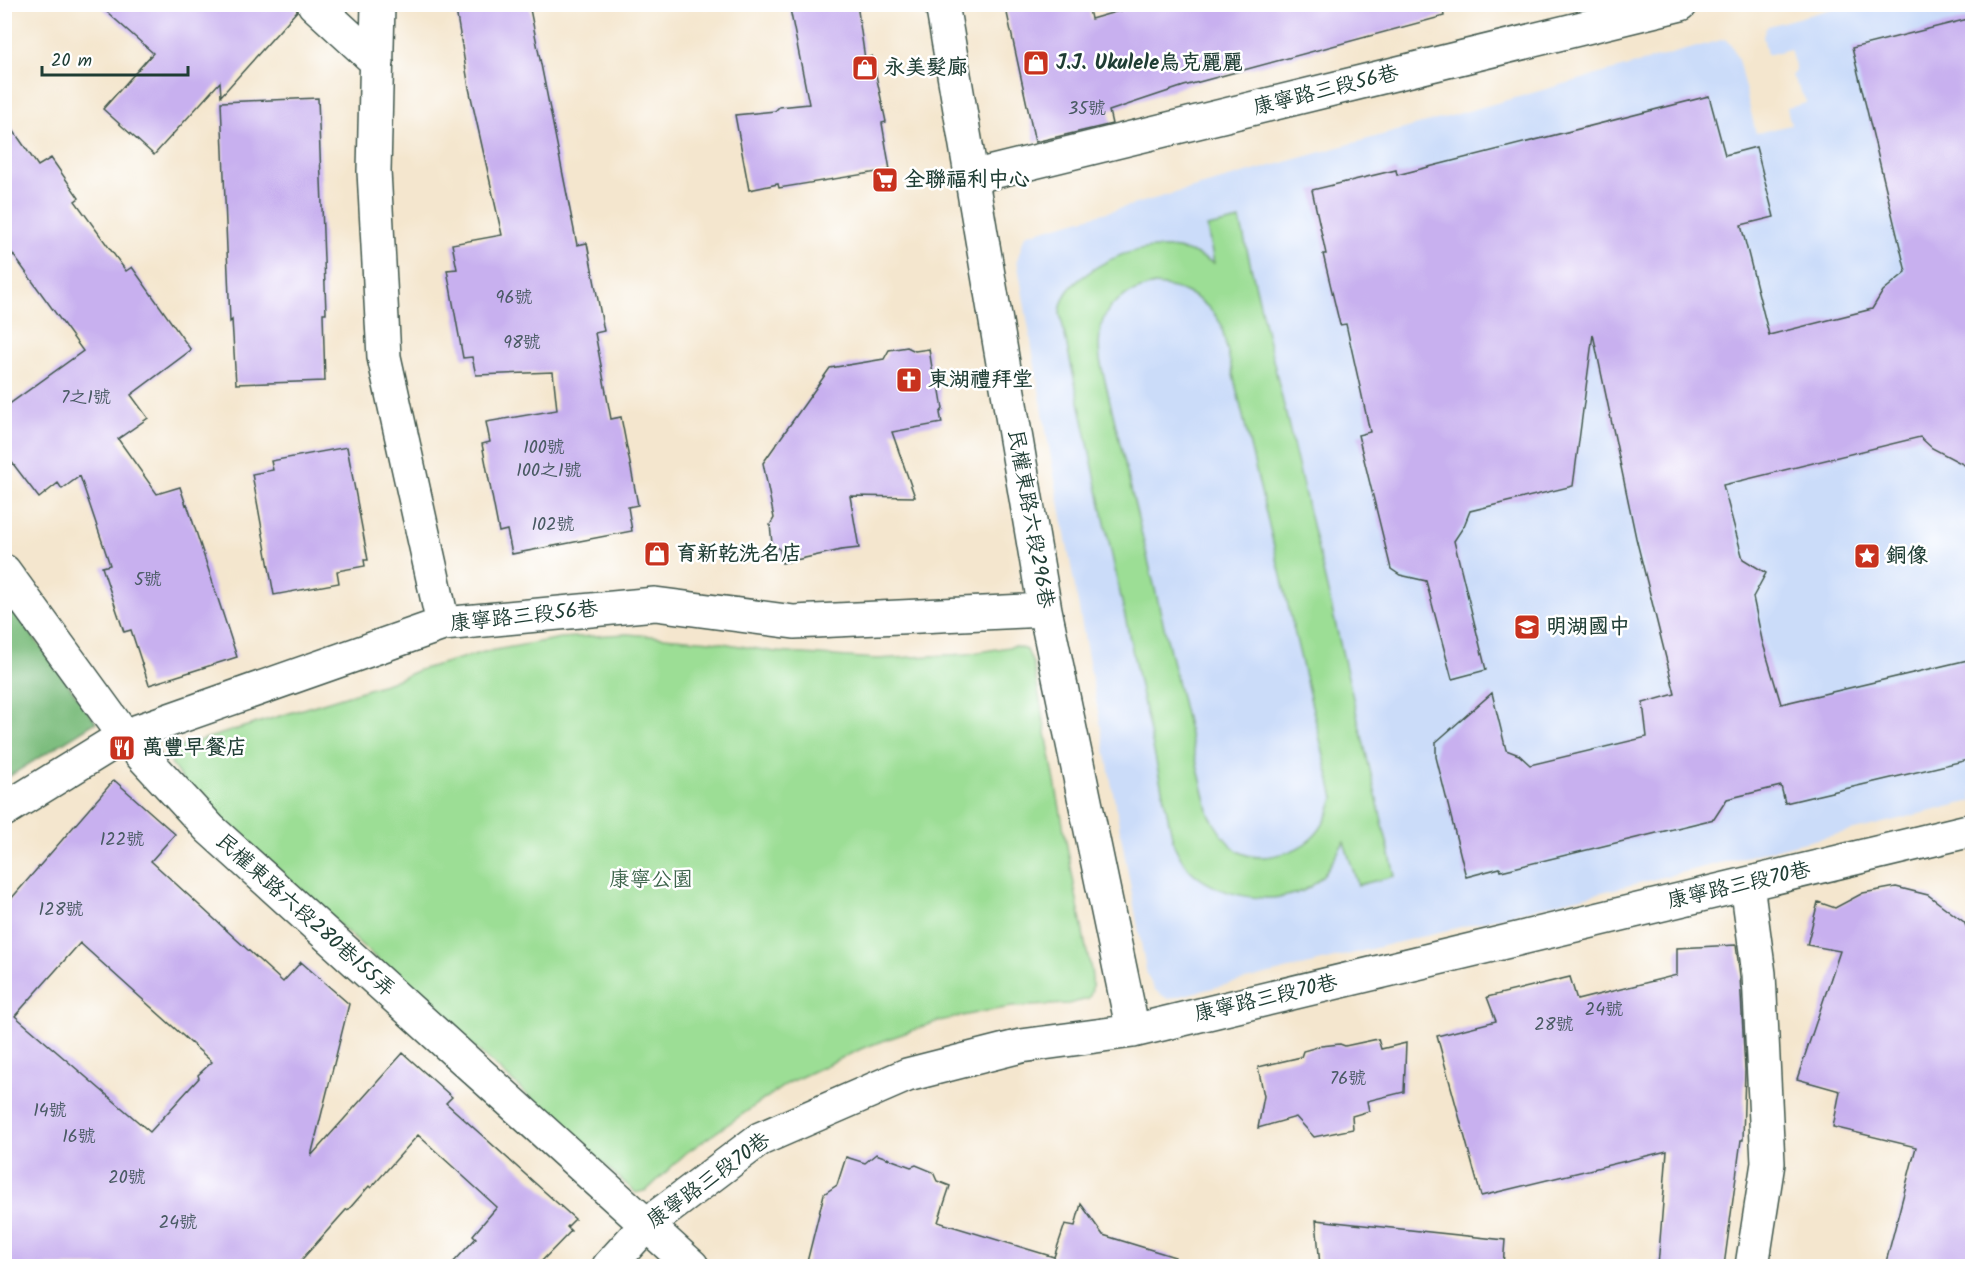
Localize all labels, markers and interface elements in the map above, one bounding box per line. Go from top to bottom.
scale bar [42,39,188,77]
text: 20 m [51,47,92,76]
place label: J.J. Ukulele烏克麗麗 [1056,47,1243,80]
shop icon: J.J. Ukulele烏克麗麗 [1021,48,1051,78]
place label: 永美髮廊 [884,52,968,85]
shop icon: 永美髮廊 [850,53,880,83]
street label: 康寧路三段56巷 [1250,57,1402,125]
house number: 35號 [1068,95,1106,124]
place label: 全聯福利中心 [904,164,1030,197]
supermarket icon: 全聯福利中心 [870,165,900,195]
house number: 96號 [496,284,532,313]
house number: 98號 [503,329,541,358]
place label: 東湖禮拜堂 [928,364,1033,397]
church icon: 東湖禮拜堂 [894,365,924,395]
house number: 7之1號 [61,384,111,413]
street label: 民權東路六段296巷 [998,427,1062,611]
house number: 100號 [523,434,565,463]
house number: 100之1號 [516,457,582,486]
house number: 102號 [531,511,575,540]
place label: 育新乾洗名店 [676,538,802,571]
shop icon: 育新乾洗名店 [642,539,672,569]
place label: 銅像 [1886,540,1928,573]
place icon: 銅像 [1852,541,1882,571]
house number: 5號 [134,566,162,595]
street label: 康寧路三段56巷 [448,593,600,641]
place label: 明湖國中 [1546,611,1630,644]
school or university icon: 明湖國中 [1512,612,1542,642]
place label: 萬豐早餐店 [142,732,247,765]
restaurant icon: 萬豐早餐店 [107,733,137,763]
house number: 122號 [100,826,144,855]
street label: 民權東路六段280巷155弄 [208,826,402,1006]
street label: 康寧路三段70巷 [1664,853,1814,919]
park label: 康寧公園 [609,864,693,897]
house number: 128號 [39,896,83,925]
street label: 康寧路三段70巷 [1191,966,1341,1032]
house number: 24號 [1585,996,1623,1025]
house number: 28號 [1534,1011,1574,1040]
house number: 76號 [1330,1065,1366,1094]
house number: 14號 [33,1097,67,1126]
house number: 16號 [62,1123,96,1152]
street label: 康寧路三段70巷 [640,1125,778,1237]
house number: 20號 [108,1164,146,1193]
house number: 24號 [159,1209,197,1238]

